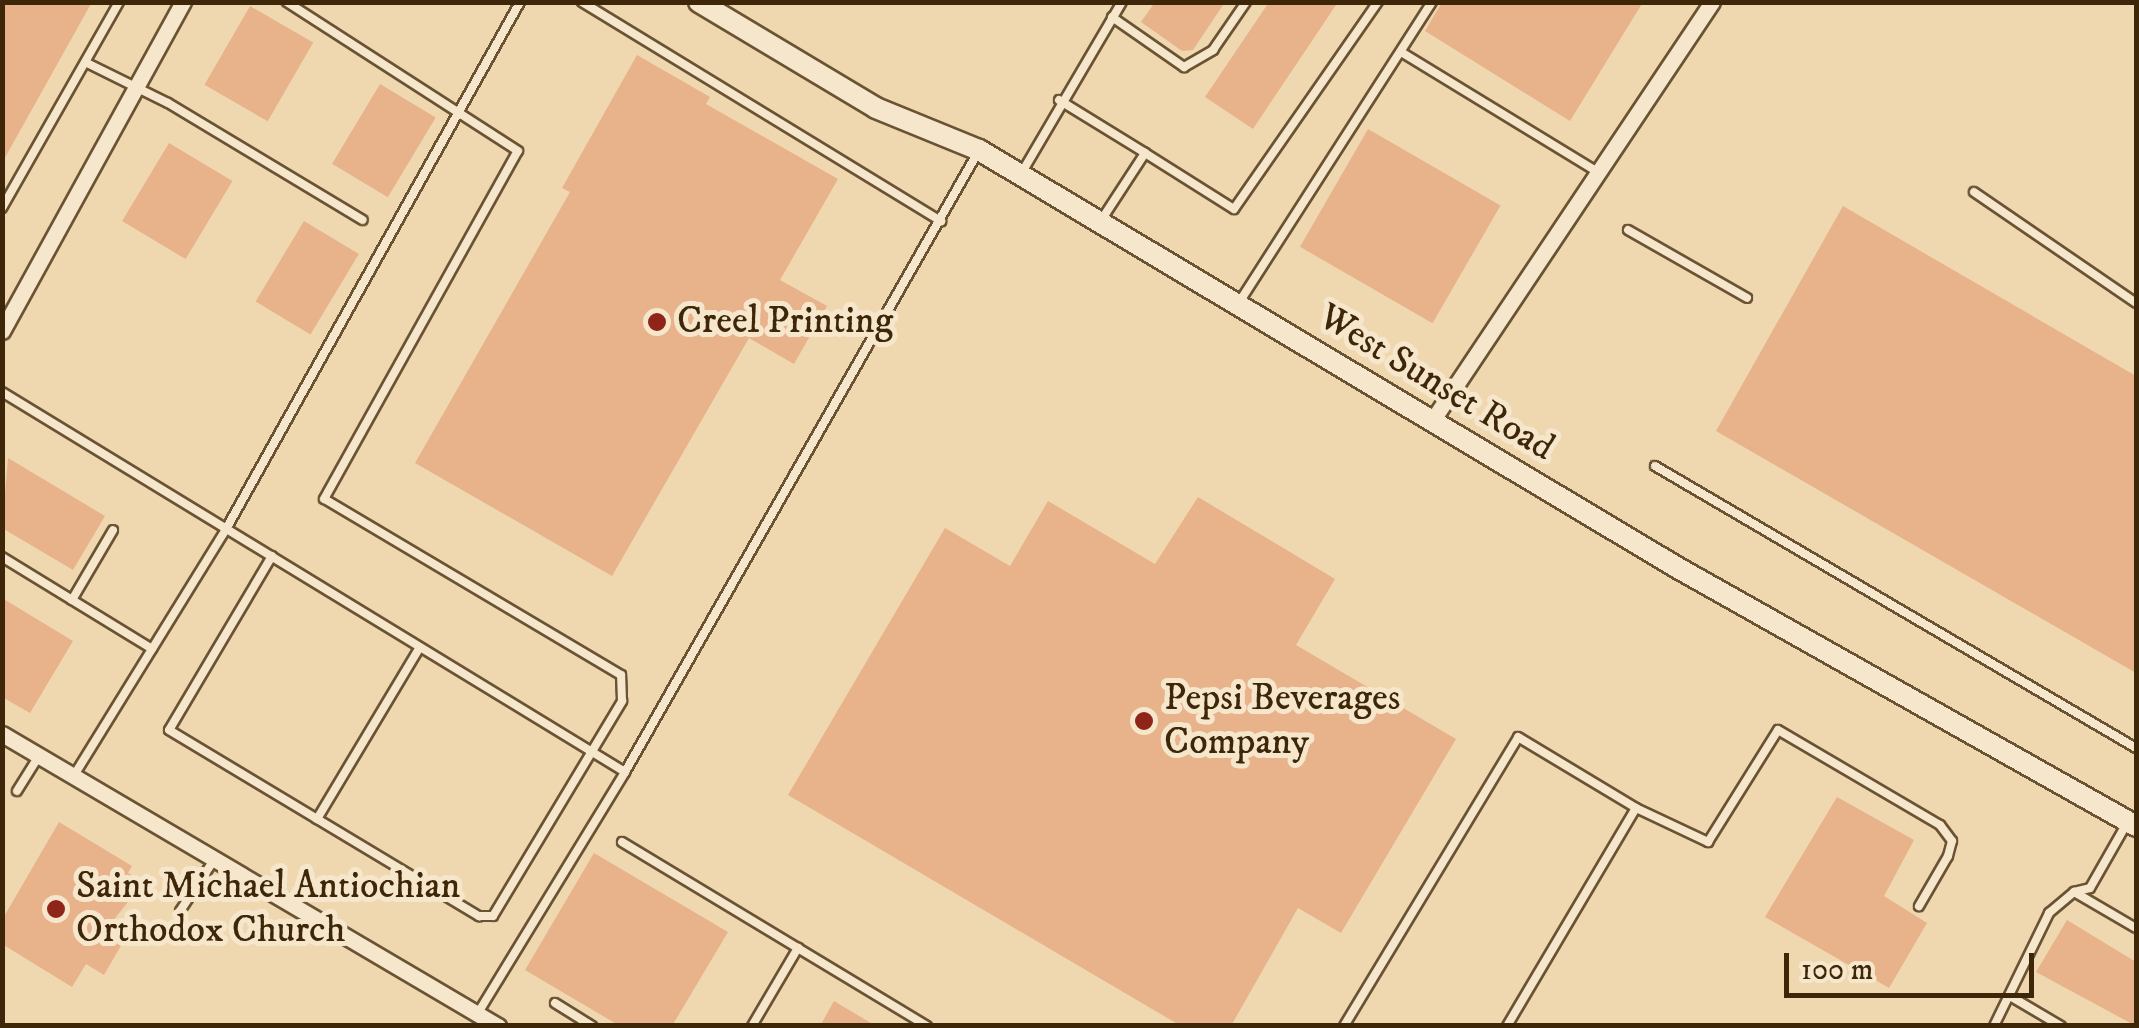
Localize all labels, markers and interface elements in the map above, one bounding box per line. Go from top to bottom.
street label: West Sunset Road [1310,295,1562,471]
place label: Creel Printing [677,299,893,345]
marker: Creel Printing [646,311,668,333]
place label: Pepsi Beverages Company [1164,676,1400,766]
marker: Pepsi Beverages Company [1133,710,1155,732]
place label: Saint Michael Antiochian Orthodox Church [76,864,460,954]
marker: Saint Michael Antiochian Orthodox Church [45,898,67,920]
scale bar [1789,933,2039,995]
text: 100 m [1801,952,1873,989]

